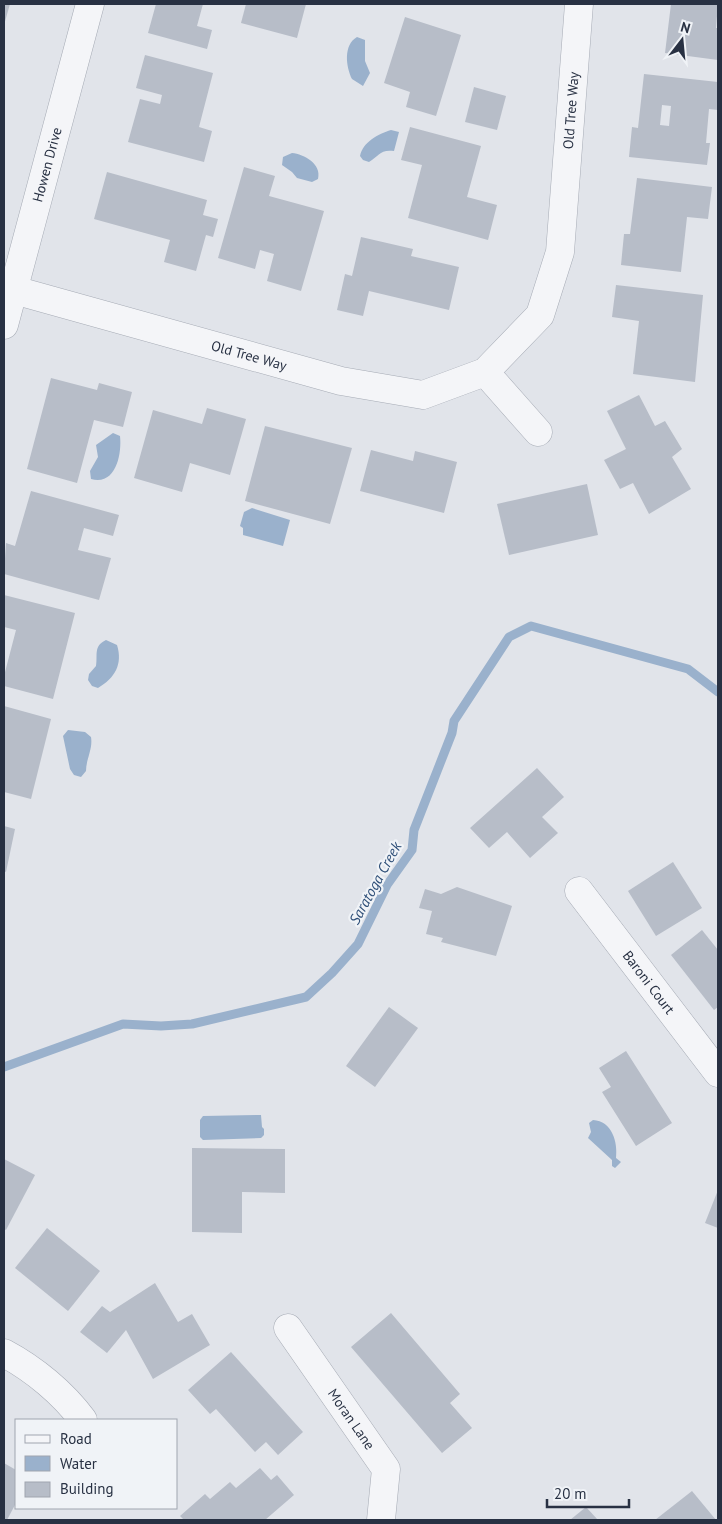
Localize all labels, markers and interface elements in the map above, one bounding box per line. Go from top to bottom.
north arrow [657,15,707,65]
text: N [679,18,692,37]
street label: Old Tree Way [559,71,583,150]
street label: Howen Drive [28,125,66,204]
street label: Old Tree Way [209,336,289,375]
water label: Saratoga Creek [345,837,406,928]
street label: Baroni Court [619,947,679,1018]
street label: Moran Lane [324,1385,379,1453]
legend [15,1419,178,1509]
text: Road [60,1429,92,1448]
text: Water [60,1454,97,1473]
scale bar [547,1476,630,1508]
text: Building [60,1479,114,1498]
text: 20 m [554,1484,587,1503]

